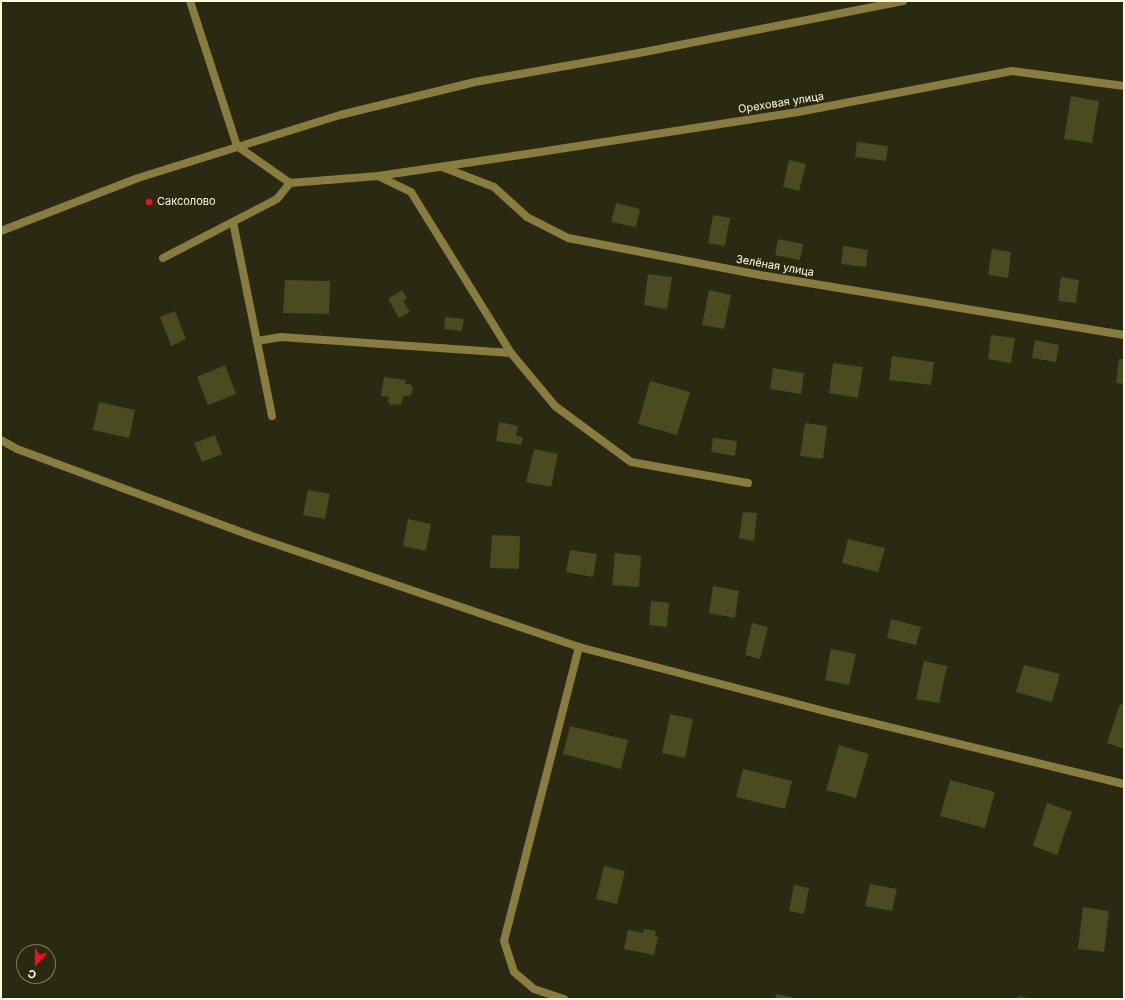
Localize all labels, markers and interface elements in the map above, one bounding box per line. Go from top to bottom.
street label: Ореховая улица [737,90,825,116]
place label: Саксолово [157,195,216,209]
marker: Саксолово [144,197,154,207]
street label: Зелёная улица [735,253,815,279]
north arrow [16,944,56,984]
text: С [26,966,38,982]

